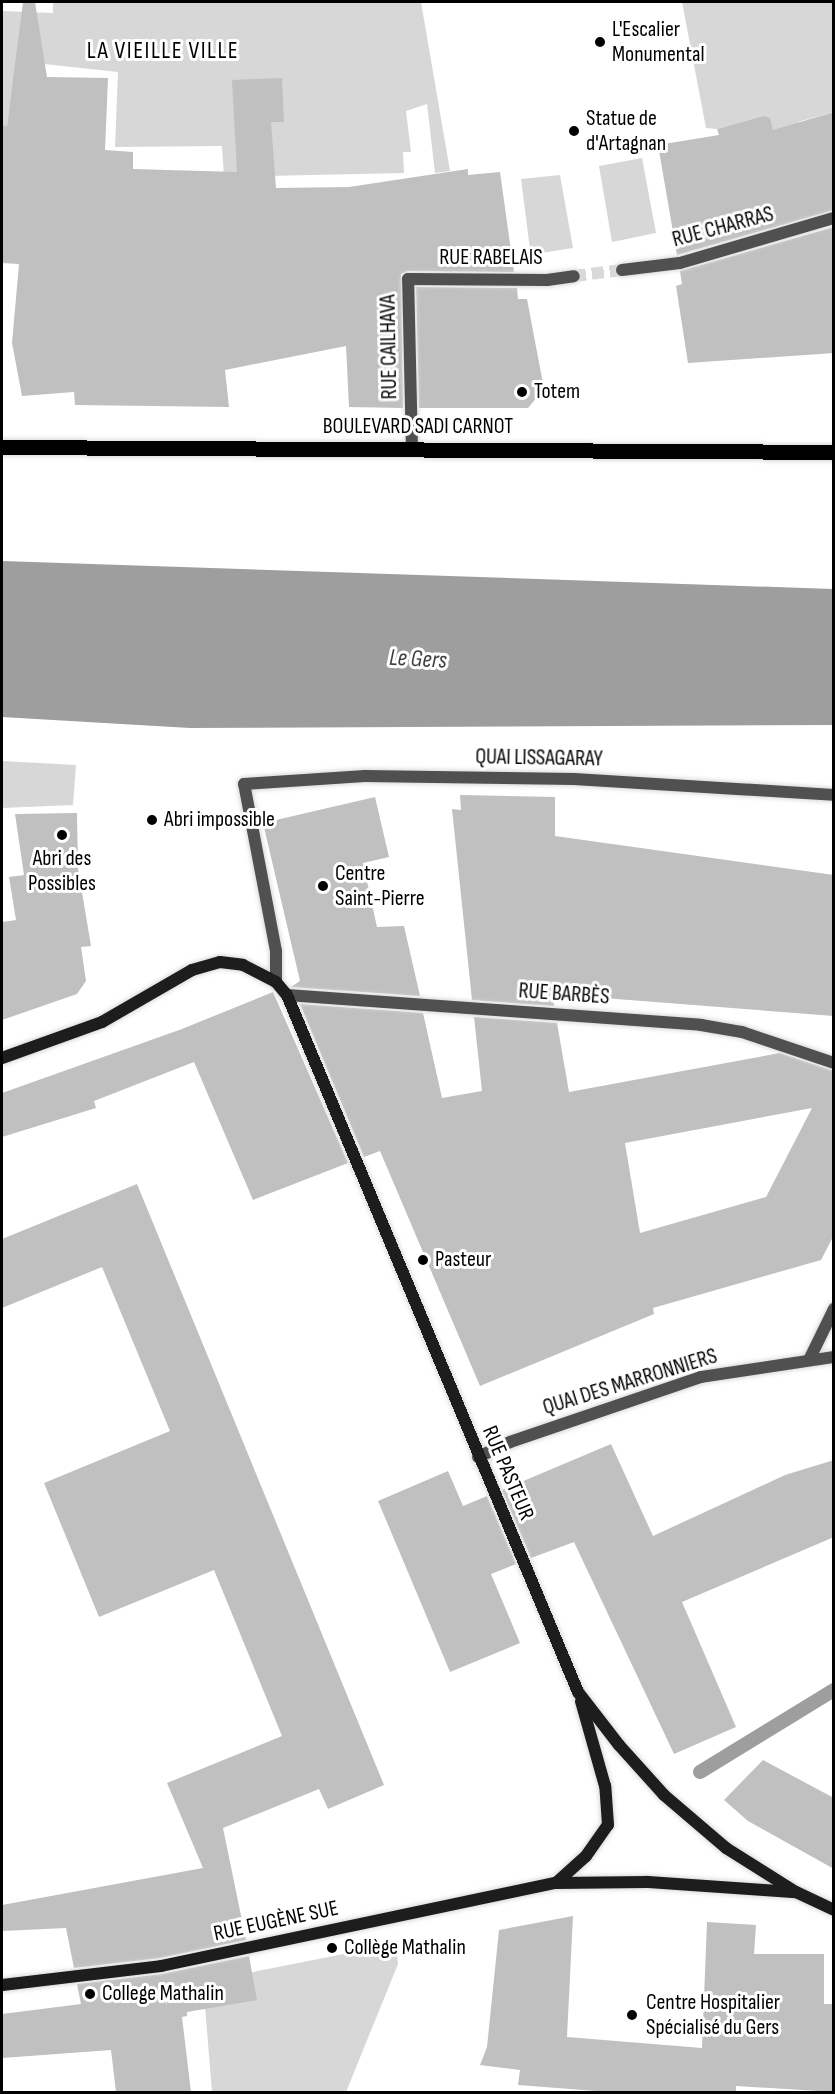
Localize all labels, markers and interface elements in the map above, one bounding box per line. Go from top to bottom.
place label: L'Escalier Monumental [612,16,705,68]
marker: L'Escalier Monumental [593,35,607,49]
district label: LA VIEILLE VILLE [87,37,239,65]
place label: Statue de d'Artagnan [586,105,666,156]
marker: Statue de d'Artagnan [567,124,581,138]
street label: RUE CHARRAS [669,201,777,253]
street label: RUE RABELAIS [439,245,543,271]
street label: RUE CAILHAVA [375,294,403,400]
place label: Totem [534,379,580,405]
marker: Totem [515,385,529,399]
street label: BOULEVARD SADI CARNOT [323,414,513,440]
water label: Le Gers [388,643,448,675]
street label: QUAI LISSAGARAY [475,744,603,772]
place label: Abri impossible [164,807,275,833]
marker: Abri impossible [145,813,159,827]
marker: Abri des Possibles [55,828,69,842]
place label: Abri des Possibles [28,845,96,896]
place label: Centre Saint-Pierre [335,860,425,912]
marker: Centre Saint-Pierre [316,879,330,893]
street label: RUE BARBÈS [518,978,610,1010]
place label: Pasteur [435,1247,491,1273]
marker: Pasteur [416,1253,430,1267]
street label: QUAI DES MARRONNIERS [540,1343,720,1421]
street label: RUE PASTEUR [476,1422,540,1524]
street label: RUE EUGÈNE SUE [211,1895,341,1947]
place label: Collège Mathalin [344,1935,466,1961]
marker: Collège Mathalin [325,1941,339,1955]
place label: College Mathalin [102,1981,224,2007]
marker: College Mathalin [83,1987,97,2001]
place label: Centre Hospitalier Spécialisé du Gers [646,1989,780,2041]
marker: Centre Hospitalier Spécialisé du Gers [623,2006,641,2024]

